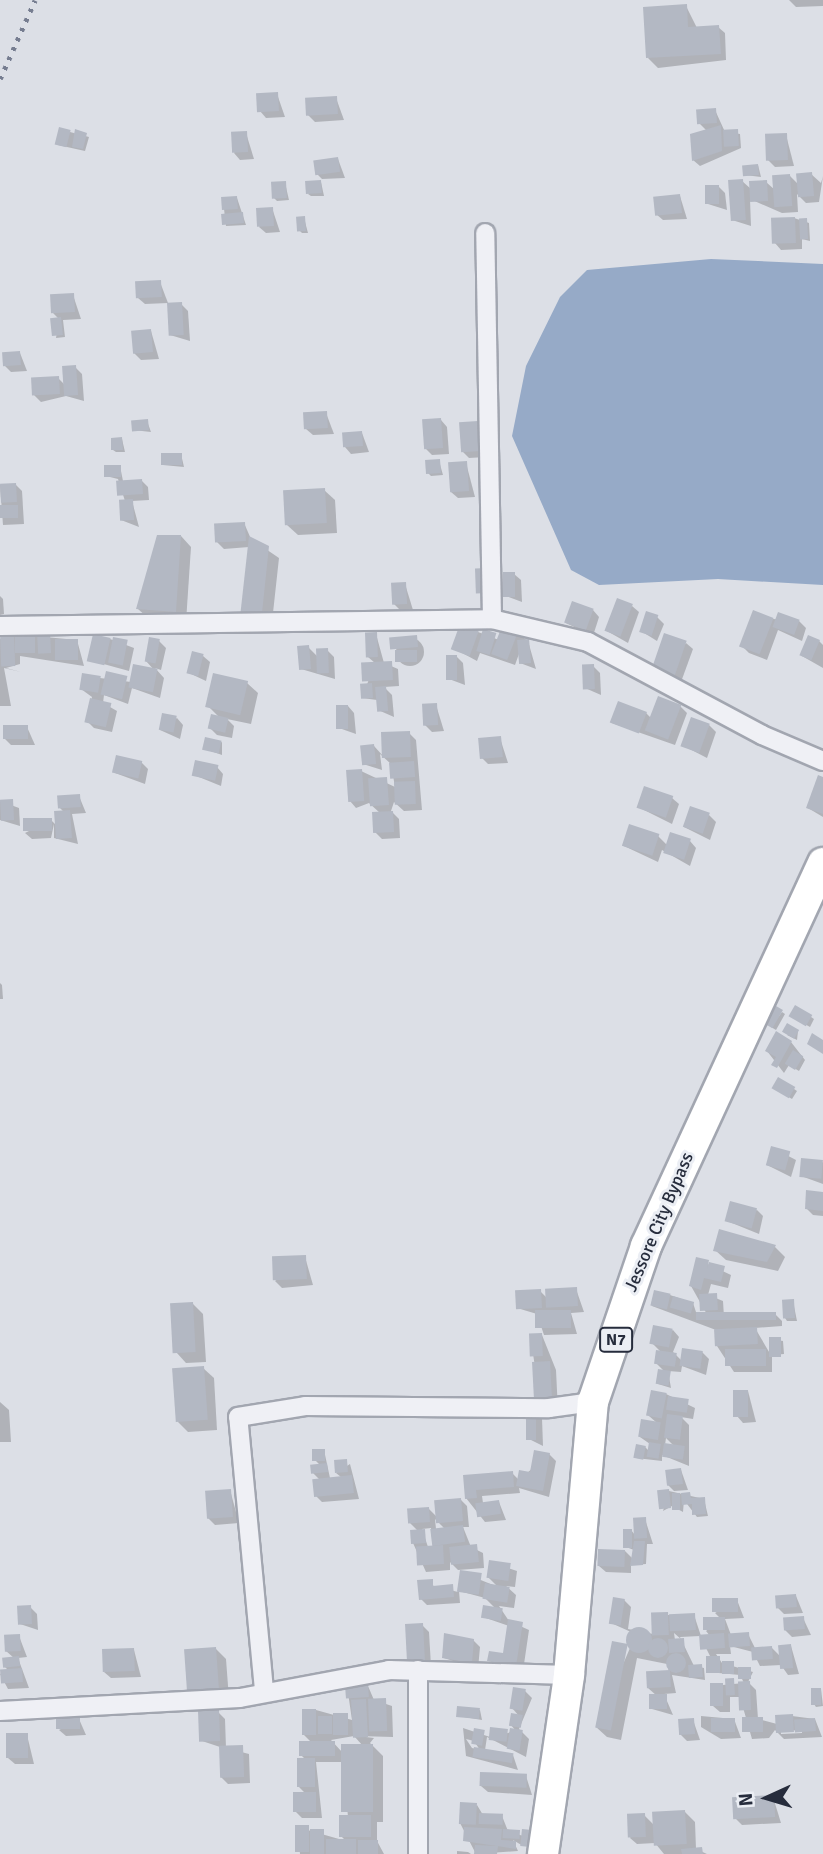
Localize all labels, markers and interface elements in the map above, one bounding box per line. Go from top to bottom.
street label: Jessore City Bypass [620,1149,698,1295]
road number: N7 [598,1328,634,1352]
north arrow [732,1763,802,1833]
text: N [734,1792,758,1807]

